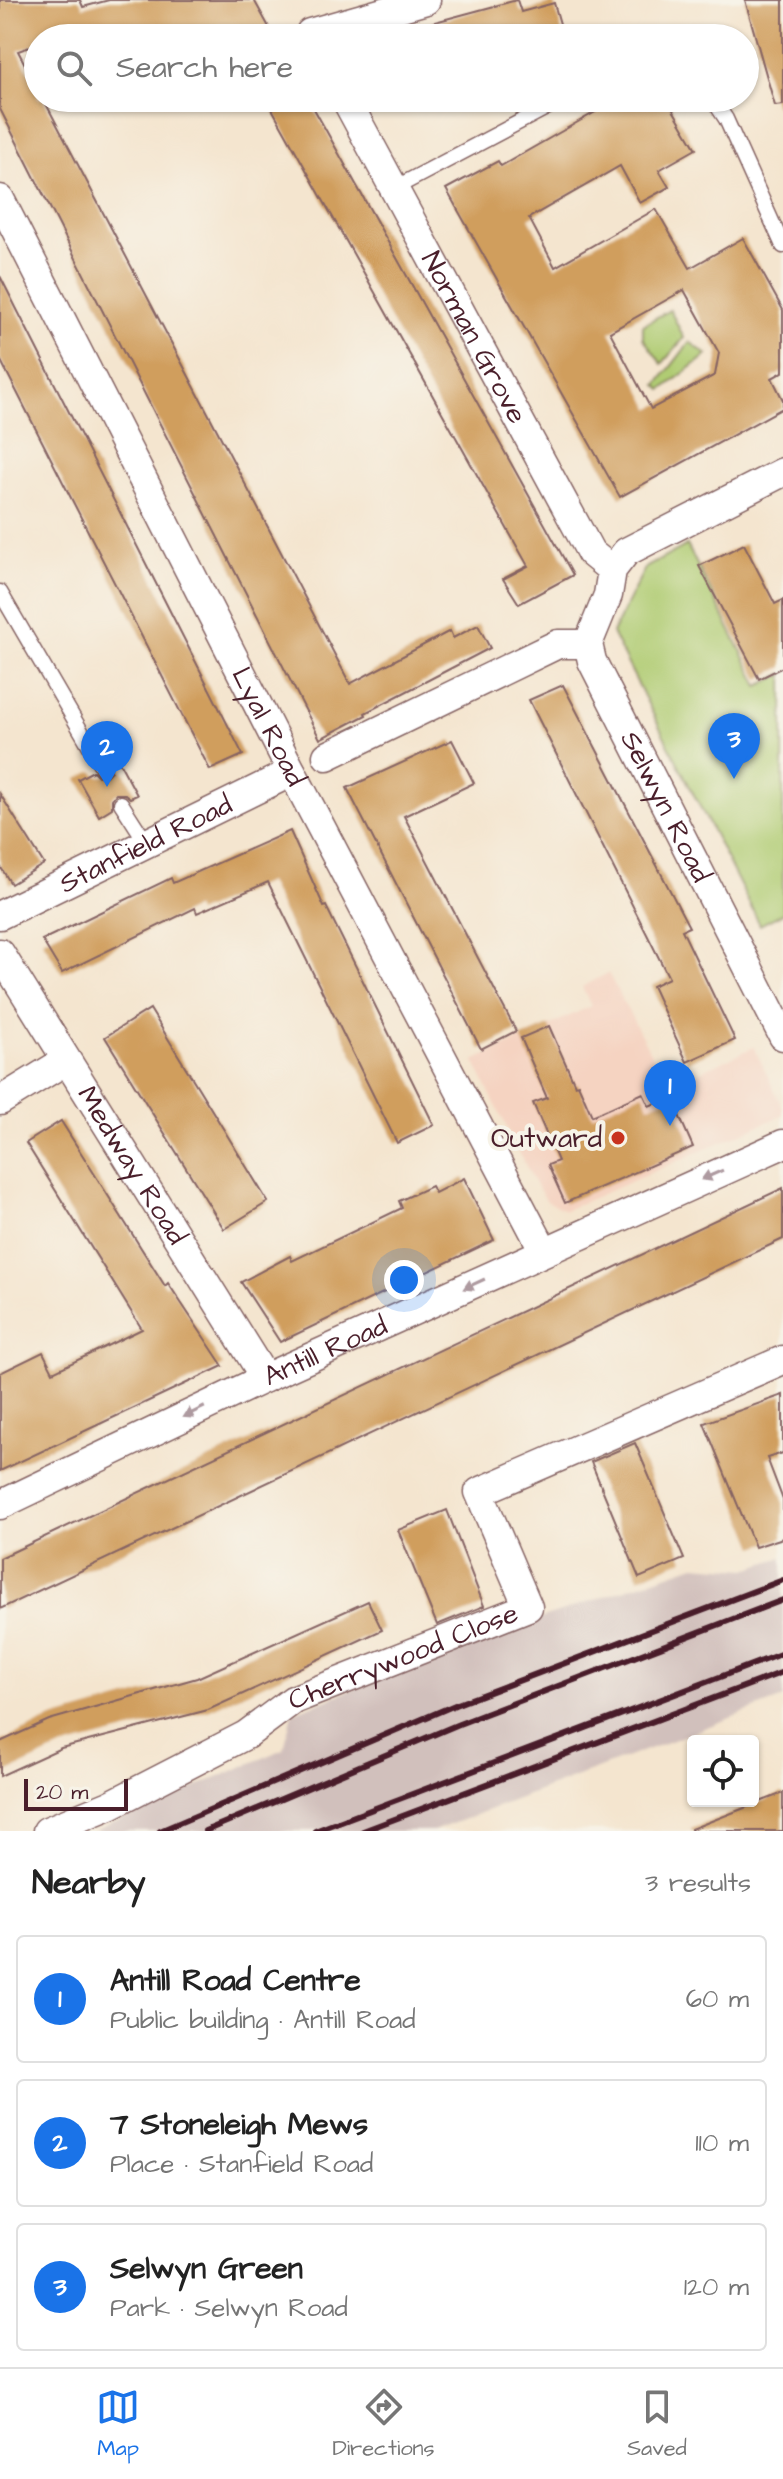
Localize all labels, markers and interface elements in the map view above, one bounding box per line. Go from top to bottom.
search box [24,24,759,112]
icon: search [52,46,96,90]
text: Search here [116,47,293,89]
street label: Norman Grove [412,244,537,430]
street label: Lyal Road [222,660,315,793]
pin: 3 [708,713,760,779]
pin: 2 [81,721,133,787]
street label: Selwyn Road [611,724,721,889]
street label: Stanfield Road [53,785,238,903]
pin: 1 [644,1060,696,1126]
street label: Medway Road [68,1078,197,1252]
place label: Outward [491,1119,602,1158]
marker: Outward [609,1129,627,1147]
one-way arrow [700,1168,723,1182]
your location [384,1260,424,1300]
one-way arrow [462,1277,485,1291]
street label: Antill Road [257,1306,393,1396]
one-way arrow [183,1405,206,1419]
street label: Cherrywood Close [282,1593,524,1720]
map controls [687,1735,759,1807]
button: locate [687,1735,759,1807]
scale bar [24,1775,128,1811]
text: 20 m [36,1777,88,1808]
text: Nearby [32,1859,146,1907]
text: 3 results [645,1865,751,1901]
text: Antill Road Centre [110,1960,361,2002]
text: 1 [58,1981,62,2017]
text: 60 m [686,1981,749,2017]
text: Public building · Antill Road [110,2002,416,2038]
text: 7 Stoneleigh Mews [110,2104,368,2146]
text: 2 [53,2125,67,2161]
text: 110 m [695,2125,749,2161]
text: Place · Stanfield Road [110,2146,373,2182]
text: Selwyn Green [110,2248,303,2290]
text: 3 [53,2269,67,2305]
text: 120 m [684,2269,749,2305]
text: Park · Selwyn Road [110,2290,348,2326]
tab: Map [96,2385,140,2464]
tab: Directions [332,2385,435,2464]
tab: Saved [627,2385,687,2464]

